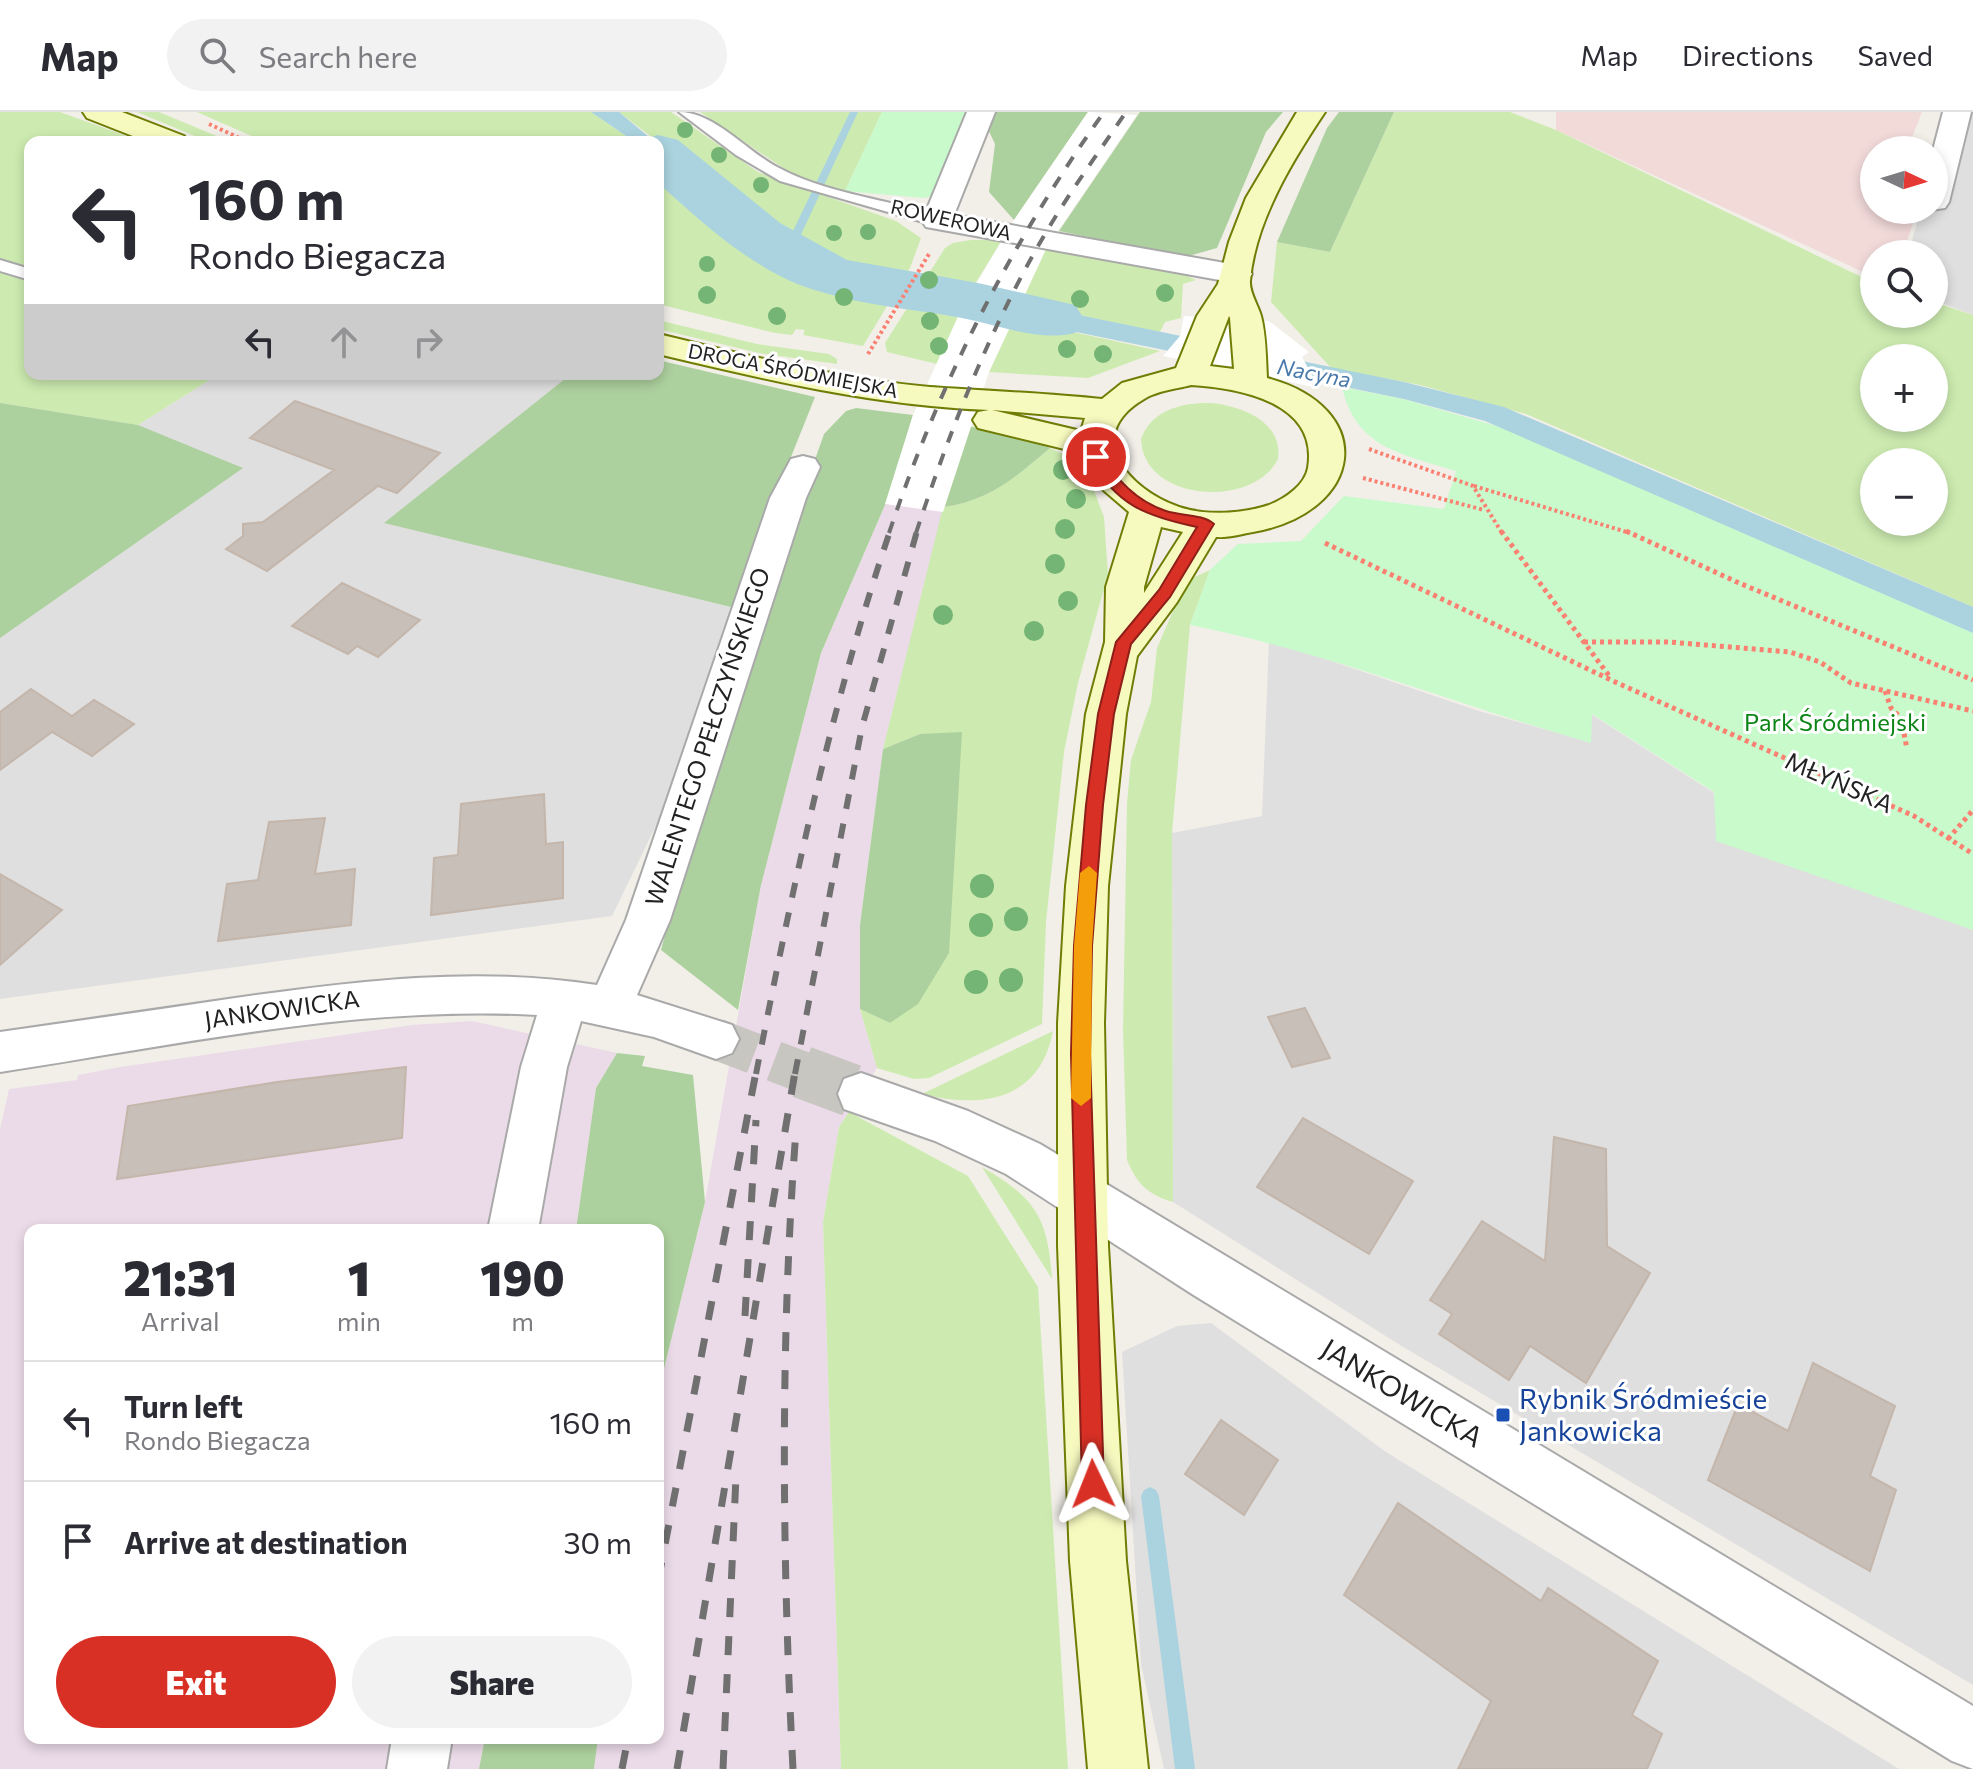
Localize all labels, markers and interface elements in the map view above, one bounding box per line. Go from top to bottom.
search box [167,19,727,91]
text: Map [40,32,119,79]
icon: search [195,33,239,77]
text: Search here [259,37,417,74]
text: Map [1580,38,1638,72]
text: Directions [1682,38,1813,72]
text: Saved [1857,38,1933,72]
north arrow [1860,136,1948,224]
map controls [1860,136,1948,536]
text: 160 m [188,163,345,232]
icon: left [56,168,160,272]
street label: ROWEROWA [889,193,1014,245]
text: Rondo Biegacza [188,232,446,276]
button: search [1860,240,1948,328]
icon: left [238,320,282,364]
icon: ahead [322,320,366,364]
icon: right [406,320,450,364]
street label: DROGA ŚRÓDMIEJSKA [686,338,900,402]
button: + [1860,344,1948,432]
water label: Nacyna [1275,352,1353,393]
pin [1062,423,1130,491]
icon: arrive [1074,435,1118,479]
button: − [1860,448,1948,536]
street label: WALENTEGO PEŁCZYŃSKIEGO [638,564,775,909]
park label: Park Śródmiejski [1744,707,1926,736]
street label: MŁYŃSKA [1781,745,1898,818]
street label: JANKOWICKA [202,983,361,1034]
text: 21:31 [123,1247,237,1306]
text: 1 [348,1247,370,1306]
text: 190 [480,1247,565,1306]
text: Arrival [141,1305,220,1336]
text: min [337,1305,381,1336]
text: m [511,1305,534,1336]
street label: JANKOWICKA [1316,1331,1489,1454]
place label: Rybnik Śródmieście Jankowicka [1519,1381,1767,1447]
text: Turn left [124,1387,243,1424]
icon: left [56,1399,100,1443]
text: 160 m [549,1403,632,1440]
marker: Rybnik Śródmieście Jankowicka [1494,1406,1512,1424]
text: Rondo Biegacza [124,1424,311,1455]
position arrow [1051,1442,1135,1526]
icon: arrive [56,1519,100,1563]
text: Arrive at destination [124,1523,408,1560]
text: 30 m [563,1523,632,1560]
button: Exit [56,1636,336,1728]
button: Share [352,1636,632,1728]

